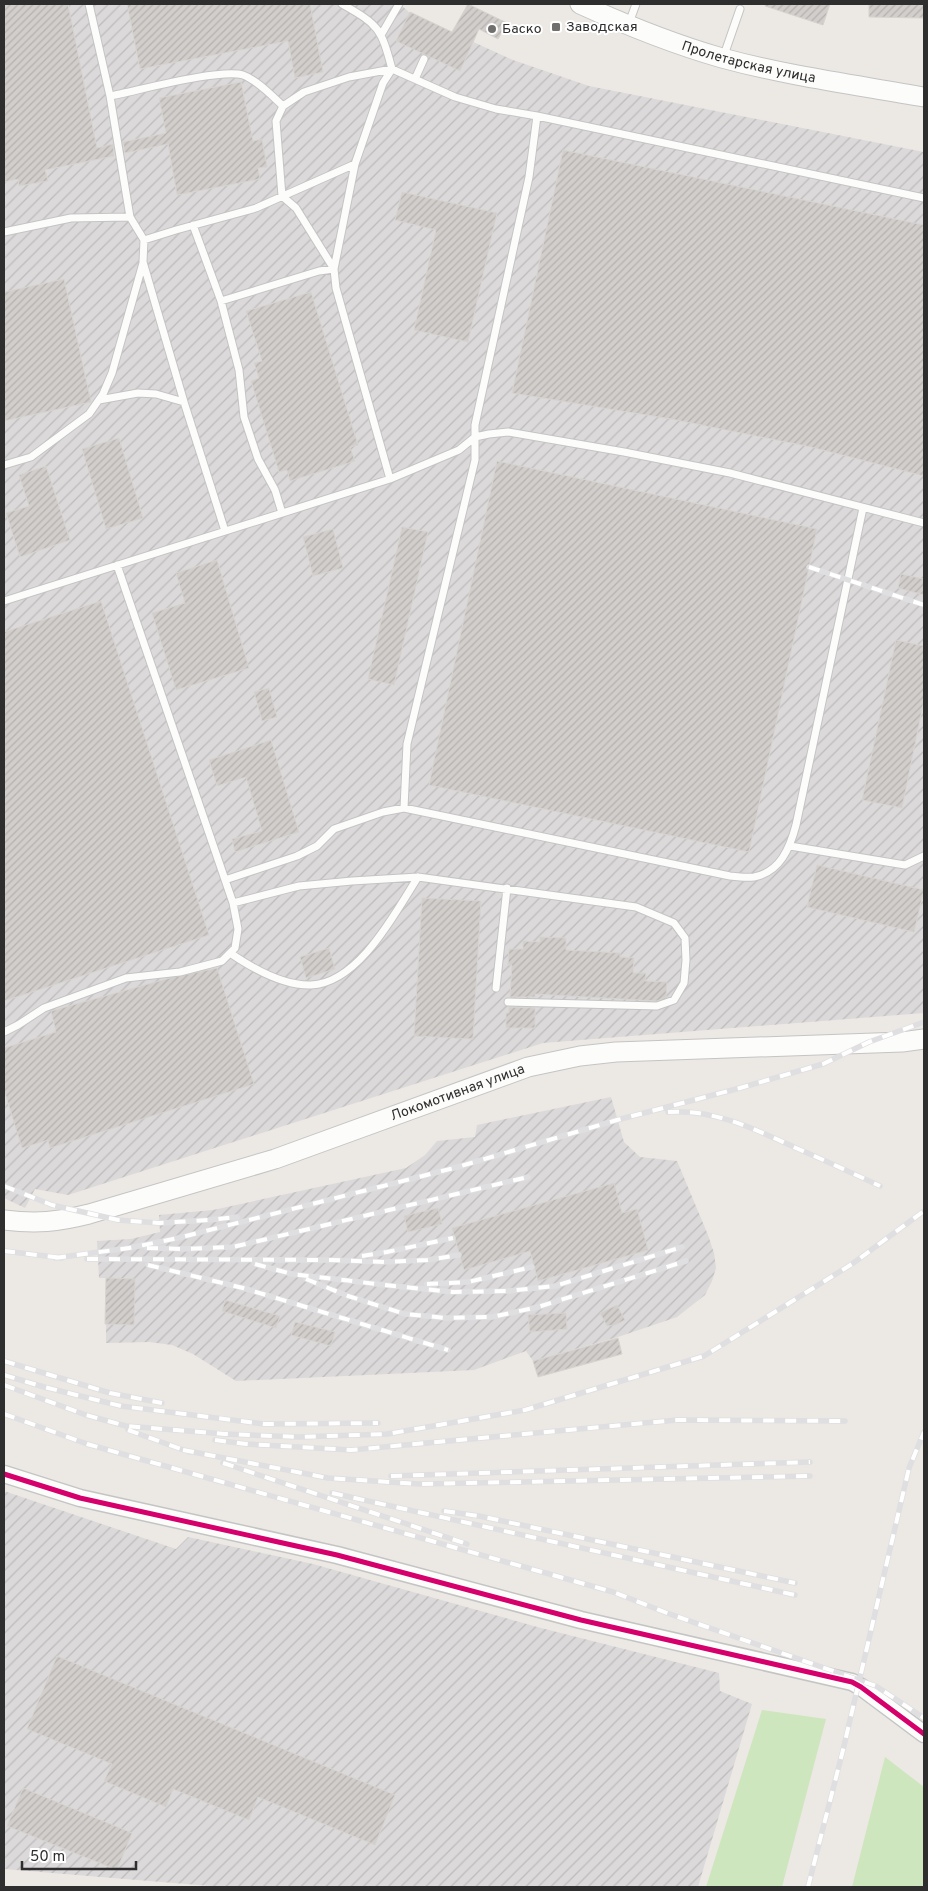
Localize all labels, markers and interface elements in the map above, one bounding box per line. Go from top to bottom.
place label: Заводская [566,19,638,36]
place label: Баско [502,21,542,38]
marker: Заводская [550,21,562,33]
marker: Баско [486,23,498,35]
street label: Пролетарская улица [679,37,817,87]
street label: Локомотивная улица [388,1060,527,1125]
scale bar [22,1838,136,1870]
text: 50 m [30,1848,65,1867]

